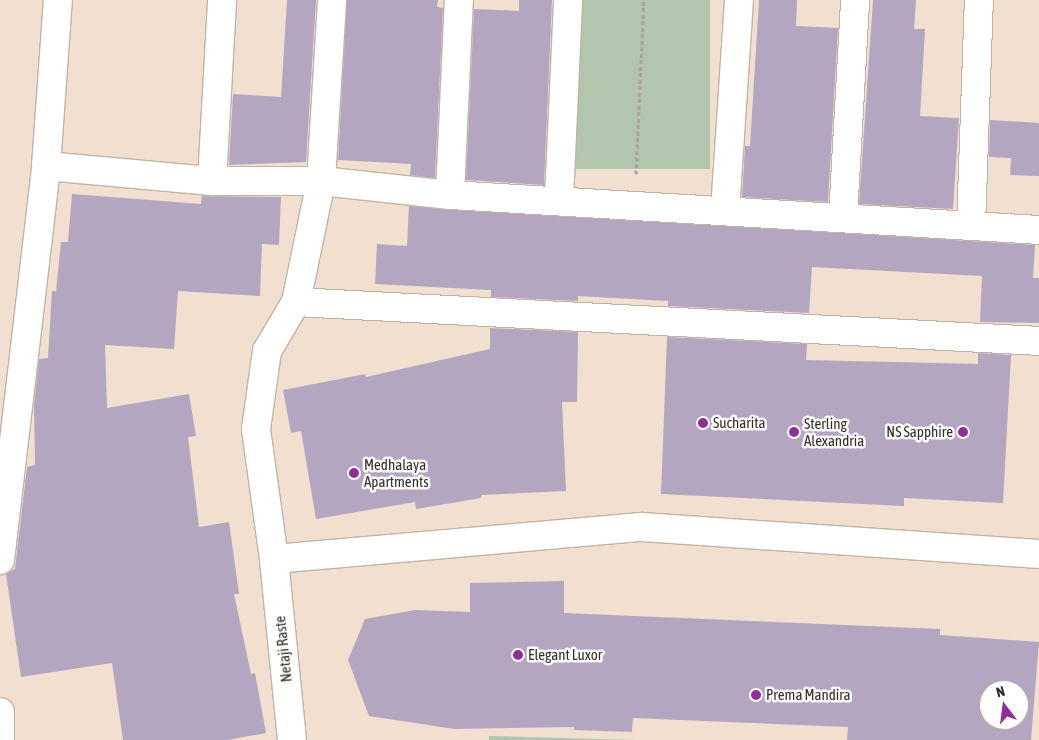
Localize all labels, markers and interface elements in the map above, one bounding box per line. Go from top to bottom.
place label: Sucharita [713,414,766,432]
place label: Sterling Alexandria [804,414,864,449]
marker: Sucharita [697,417,709,429]
place label: NS Sapphire [886,423,953,441]
marker: Sterling Alexandria [788,426,800,438]
marker: NS Sapphire [957,426,969,438]
place label: Medhalaya Apartments [364,455,429,490]
marker: Medhalaya Apartments [348,467,360,479]
street label: Netaji Raste [271,615,295,683]
place label: Elegant Luxor [528,646,602,664]
marker: Elegant Luxor [512,649,524,661]
north arrow [979,680,1029,730]
text: N [994,683,1006,700]
place label: Prema Mandira [766,686,850,704]
marker: Prema Mandira [750,689,762,701]

